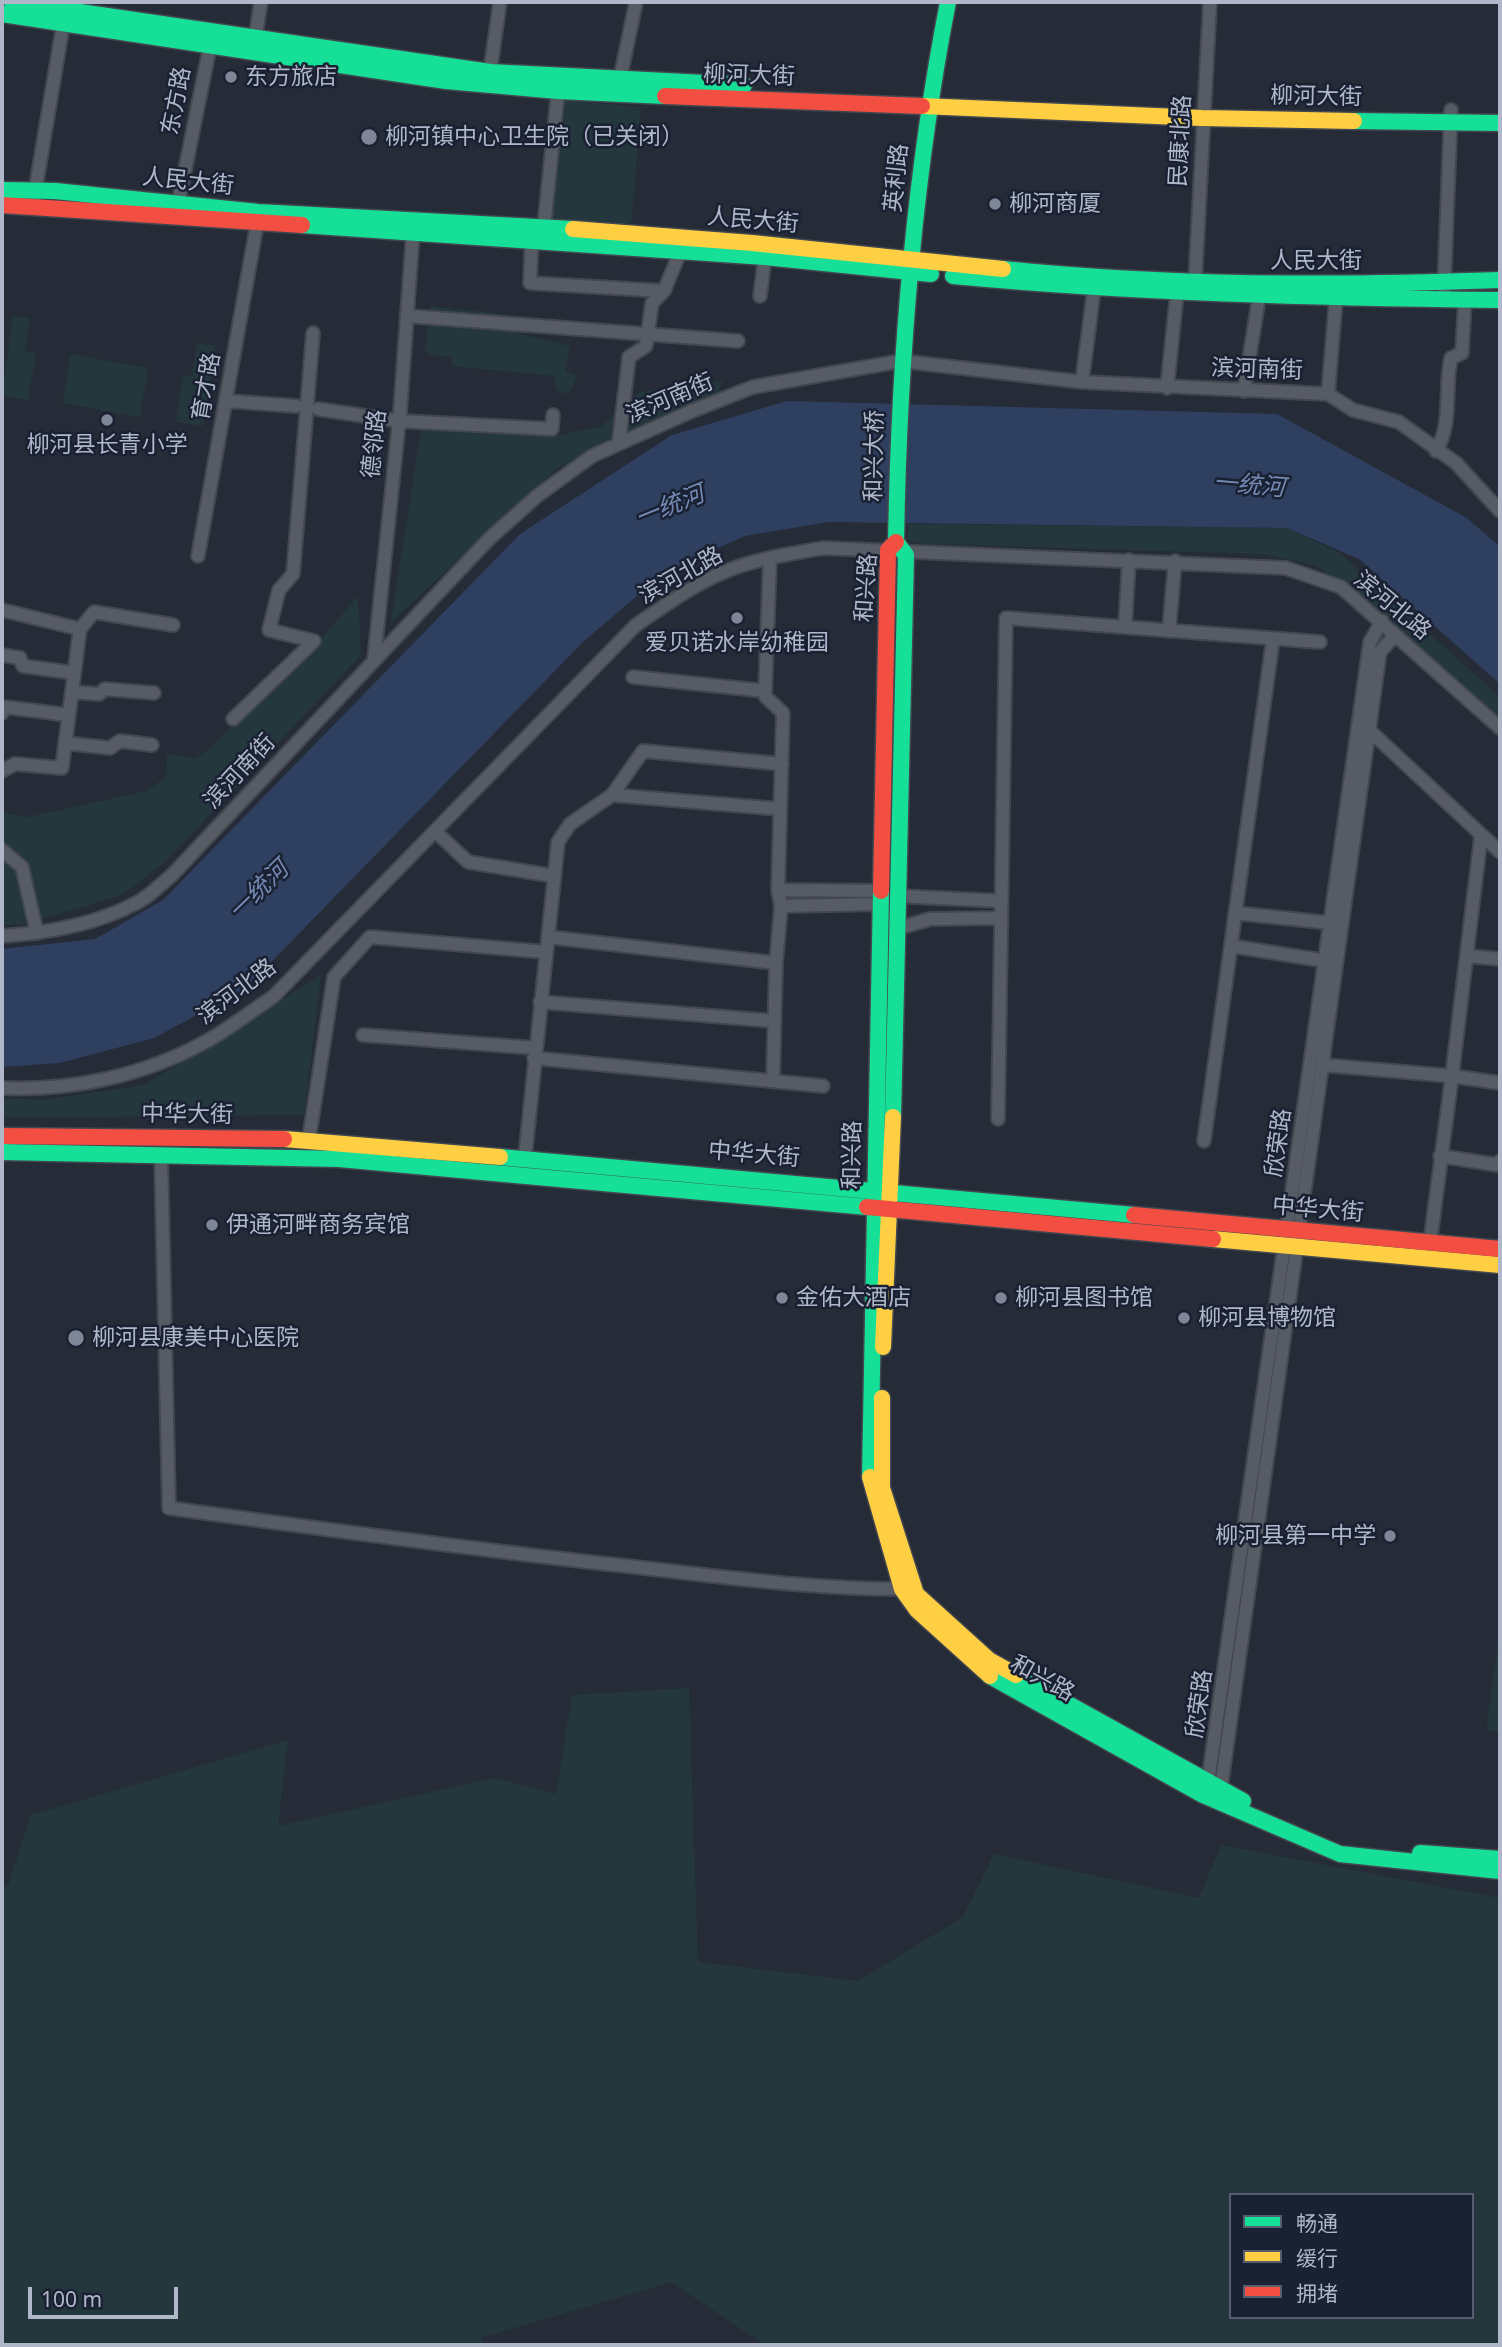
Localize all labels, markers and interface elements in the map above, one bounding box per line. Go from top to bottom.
street label: 柳河大街 [703,61,795,91]
place label: 东方旅店 [245,63,337,91]
street label: 东方路 [157,65,197,137]
marker: 东方旅店 [223,69,239,85]
street label: 柳河大街 [1270,82,1362,112]
street label: 民康北路 [1165,94,1197,188]
place label: 柳河镇中心卫生院（已关闭） [385,123,684,151]
marker: 柳河镇中心卫生院（已关闭） [359,127,379,147]
street label: 英利路 [880,142,914,214]
street label: 人民大街 [141,163,235,201]
place label: 柳河商厦 [1009,190,1101,218]
marker: 柳河商厦 [987,196,1003,212]
street label: 人民大街 [706,203,800,239]
street label: 人民大街 [1270,247,1362,275]
street label: 育才路 [187,351,227,423]
street label: 滨河南街 [1211,355,1303,385]
street label: 滨河南街 [622,368,718,430]
street label: 德邻路 [358,408,392,480]
street label: 和兴大桥 [860,410,890,502]
marker: 柳河县长青小学 [99,412,115,428]
place label: 柳河县长青小学 [27,431,187,459]
water label: 一统河 [1212,469,1286,503]
water label: 一统河 [631,480,709,534]
street label: 滨河北路 [634,542,728,610]
street label: 和兴路 [851,553,883,623]
street label: 滨河北路 [1348,566,1436,646]
marker: 爱贝诺水岸幼稚园 [729,610,745,626]
place label: 爱贝诺水岸幼稚园 [645,629,829,657]
street label: 滨河南街 [199,729,281,815]
water label: 一统河 [223,856,295,926]
street label: 滨河北路 [192,953,282,1031]
street label: 中华大街 [141,1100,233,1130]
street label: 欣荣路 [1261,1107,1297,1179]
street label: 和兴路 [839,1120,867,1190]
street label: 中华大街 [707,1137,801,1173]
street label: 中华大街 [1271,1192,1365,1228]
place label: 伊通河畔商务宾馆 [226,1211,410,1239]
marker: 伊通河畔商务宾馆 [204,1217,220,1233]
place label: 金佑大酒店 [796,1284,911,1312]
place label: 柳河县图书馆 [1015,1284,1153,1312]
marker: 金佑大酒店 [774,1290,790,1306]
marker: 柳河县图书馆 [993,1290,1009,1306]
place label: 柳河县博物馆 [1198,1304,1336,1332]
marker: 柳河县博物馆 [1176,1310,1192,1326]
place label: 柳河县康美中心医院 [92,1324,299,1352]
marker: 柳河县康美中心医院 [66,1328,86,1348]
place label: 柳河县第一中学 [1215,1522,1376,1550]
marker: 柳河县第一中学 [1382,1528,1398,1544]
street label: 和兴路 [1005,1650,1079,1708]
street label: 欣荣路 [1182,1668,1218,1740]
legend [1229,2193,1474,2319]
text: 畅通 [1296,2209,1338,2237]
text: 缓行 [1296,2244,1338,2272]
scale bar [32,2274,182,2318]
text: 拥堵 [1296,2279,1338,2307]
text: 100 m [41,2285,102,2313]

